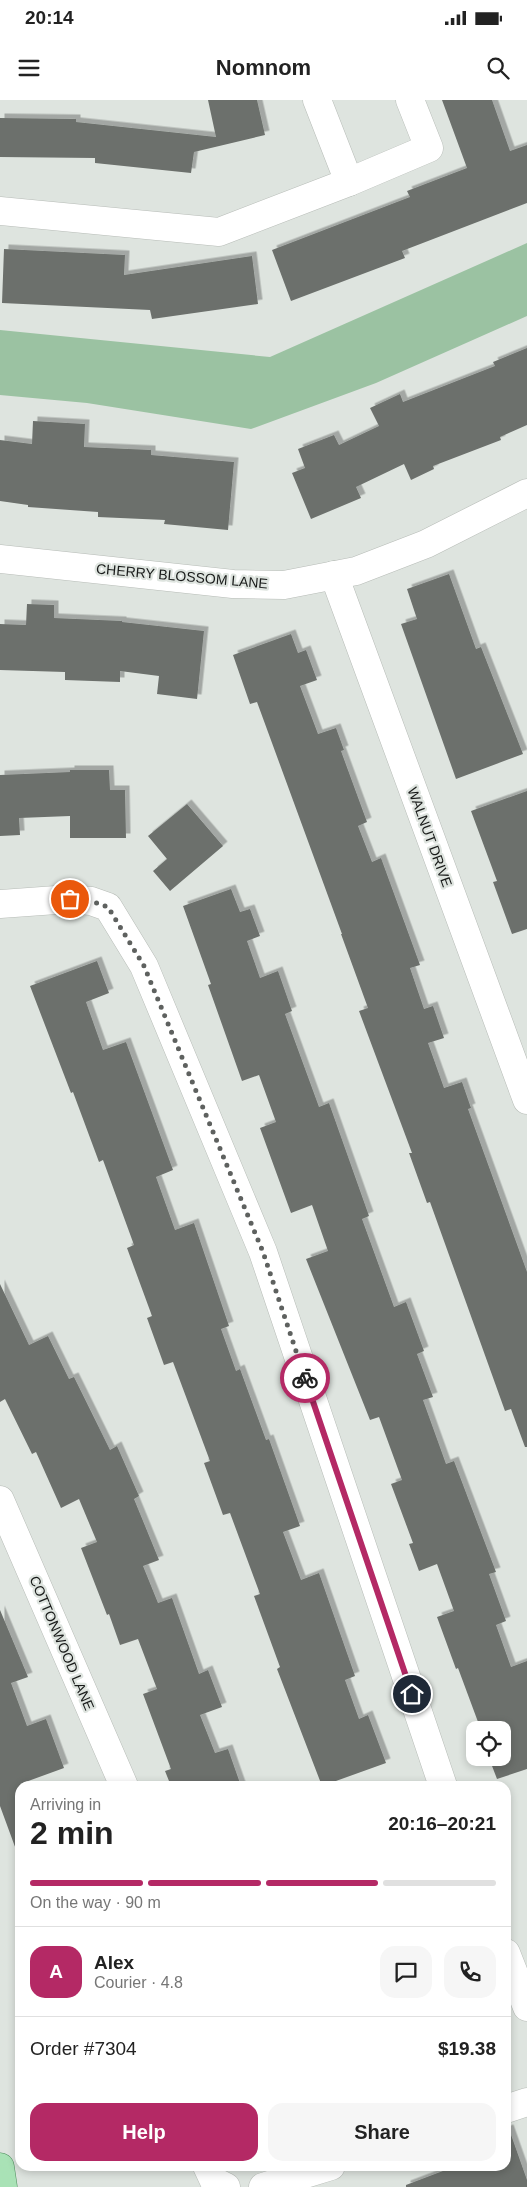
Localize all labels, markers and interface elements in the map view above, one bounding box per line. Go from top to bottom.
text: 20:14 [25,7,74,28]
icon: menu [15,54,43,82]
icon: search [484,54,512,82]
text: Nomnom [216,55,311,80]
street label: CHERRY BLOSSOM LANE [96,561,268,591]
street label: WALNUT DRIVE [405,785,455,889]
pin [49,878,91,920]
icon: bag [56,885,84,913]
courier [280,1353,330,1403]
icon: bike [291,1364,319,1392]
street label: COTTONWOOD LANE [26,1573,98,1713]
pin [391,1673,433,1715]
icon: home [398,1680,426,1708]
map controls [466,1721,511,1766]
button: locate [466,1721,511,1766]
text: Arriving in [30,1796,101,1813]
text: 20:16–20:21 [388,1813,496,1834]
text: 2 min [30,1815,114,1851]
text: On the way · 90 m [30,1894,161,1911]
button: chat [380,1946,432,1998]
button: phone [444,1946,496,1998]
text: Alex [94,1952,134,1973]
text: A [49,1961,63,1982]
text: Courier · 4.8 [94,1974,183,1991]
text: Order #7304 [30,2038,137,2059]
text: $19.38 [438,2038,496,2059]
button: Help [30,2103,258,2161]
button: Share [268,2103,496,2161]

